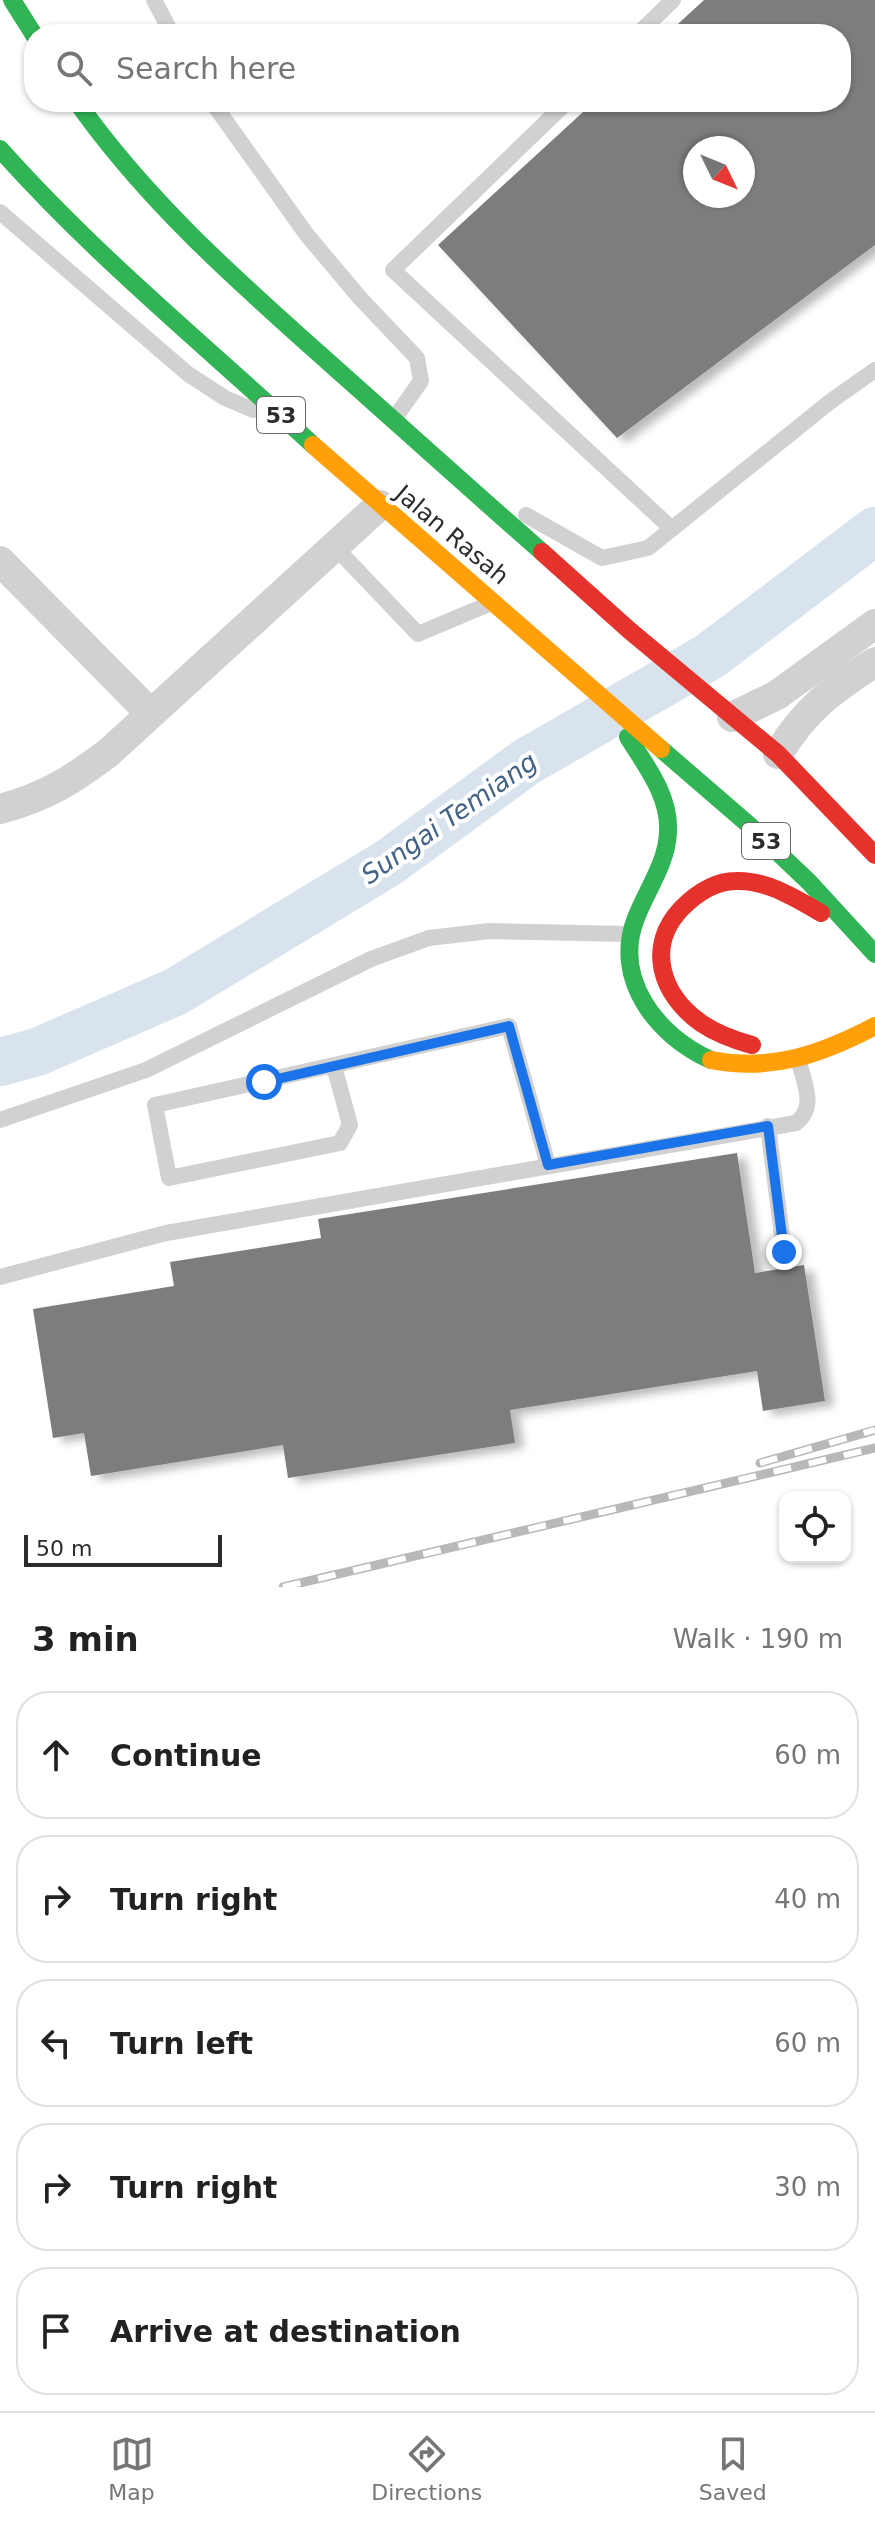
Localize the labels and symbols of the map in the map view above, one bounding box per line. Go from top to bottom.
north arrow [683,136,755,208]
road number: 53 [257,397,305,433]
street label: Jalan Rasah [388,478,514,590]
water label: Sungai Temiang [355,746,543,890]
road number: 53 [742,823,790,859]
route start [246,1064,282,1100]
route end [766,1234,802,1270]
scale bar [24,1531,222,1567]

